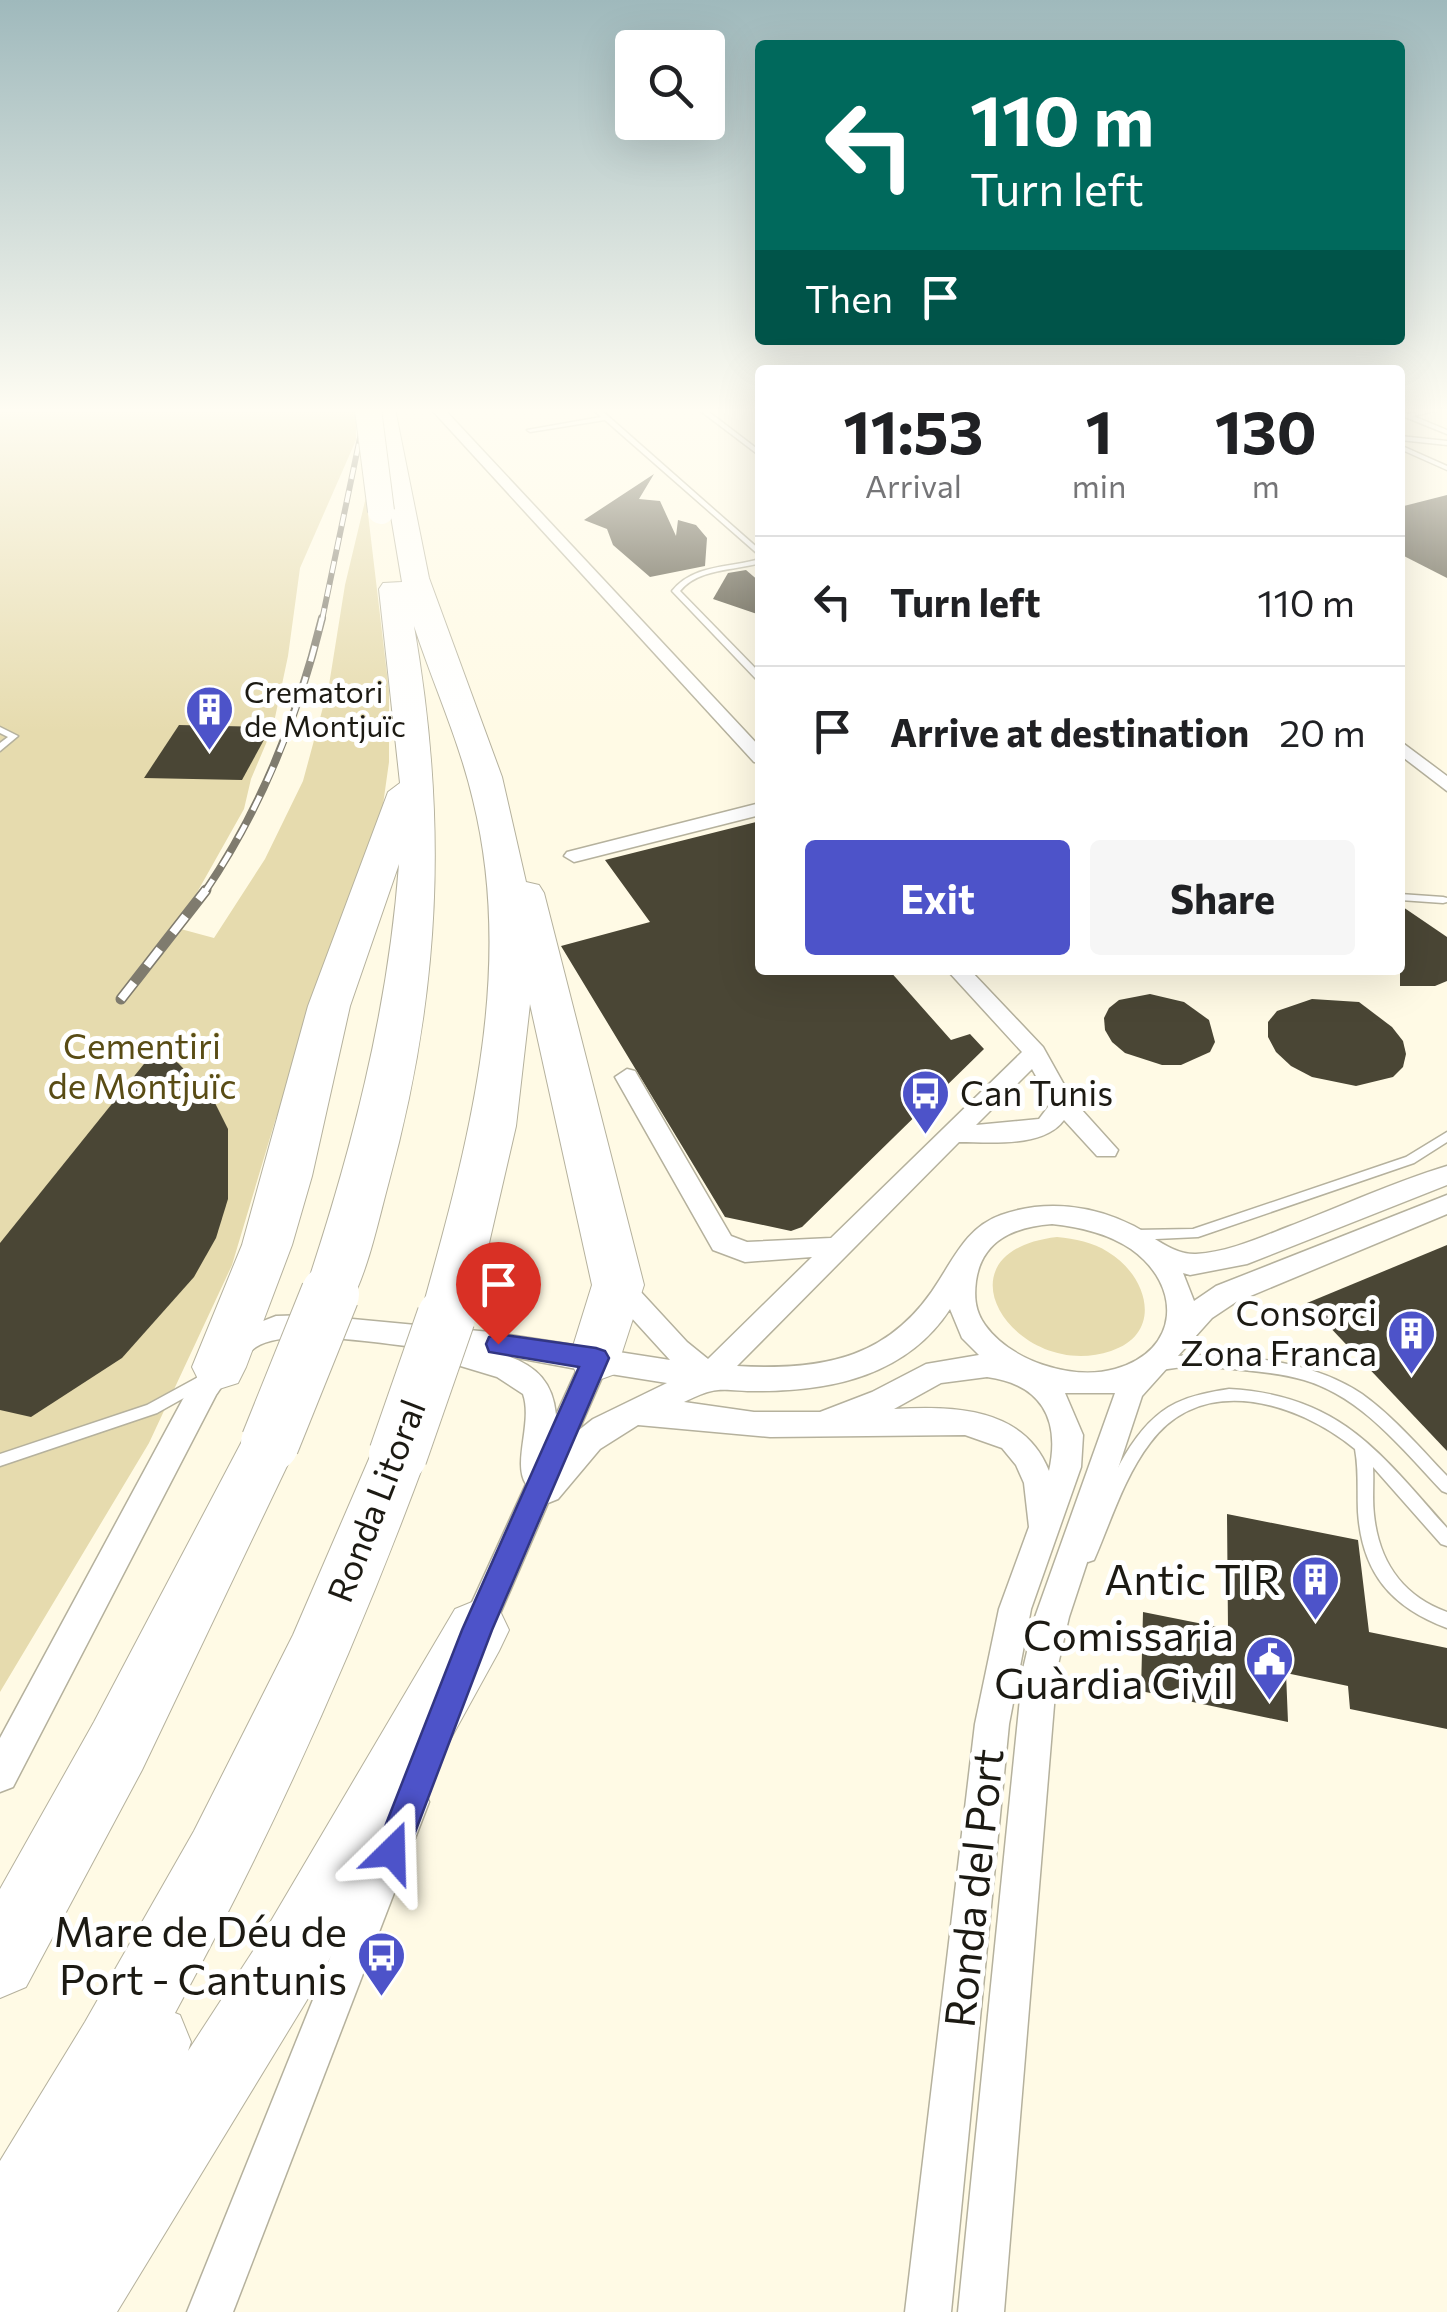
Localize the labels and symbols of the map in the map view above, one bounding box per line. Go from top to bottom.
place label: Crematori de Montjuïc [244,672,406,743]
building icon: Crematori de Montjuïc [183,684,235,752]
park label: Cementiri de Montjuïc [48,1023,236,1106]
bus stop icon: Can Tunis [899,1068,951,1136]
place label: Can Tunis [960,1070,1113,1113]
pin [456,1242,541,1345]
place label: Consorci Zona Franca [1180,1290,1377,1373]
building icon: Consorci Zona Franca [1386,1308,1438,1376]
street label: Ronda Litoral [316,1393,433,1607]
place label: Antic TIR [1104,1552,1281,1604]
building icon: Antic TIR [1290,1554,1342,1622]
place label: Comissaria Guàrdia Civil [994,1608,1234,1708]
public building icon: Comissaria Guàrdia Civil [1243,1634,1295,1702]
street label: Ronda del Port [932,1746,1013,2030]
position arrow [340,1800,444,1904]
place label: Mare de Déu de Port - Cantunis [54,1904,347,2004]
bus stop icon: Mare de Déu de Port - Cantunis [356,1930,408,1998]

